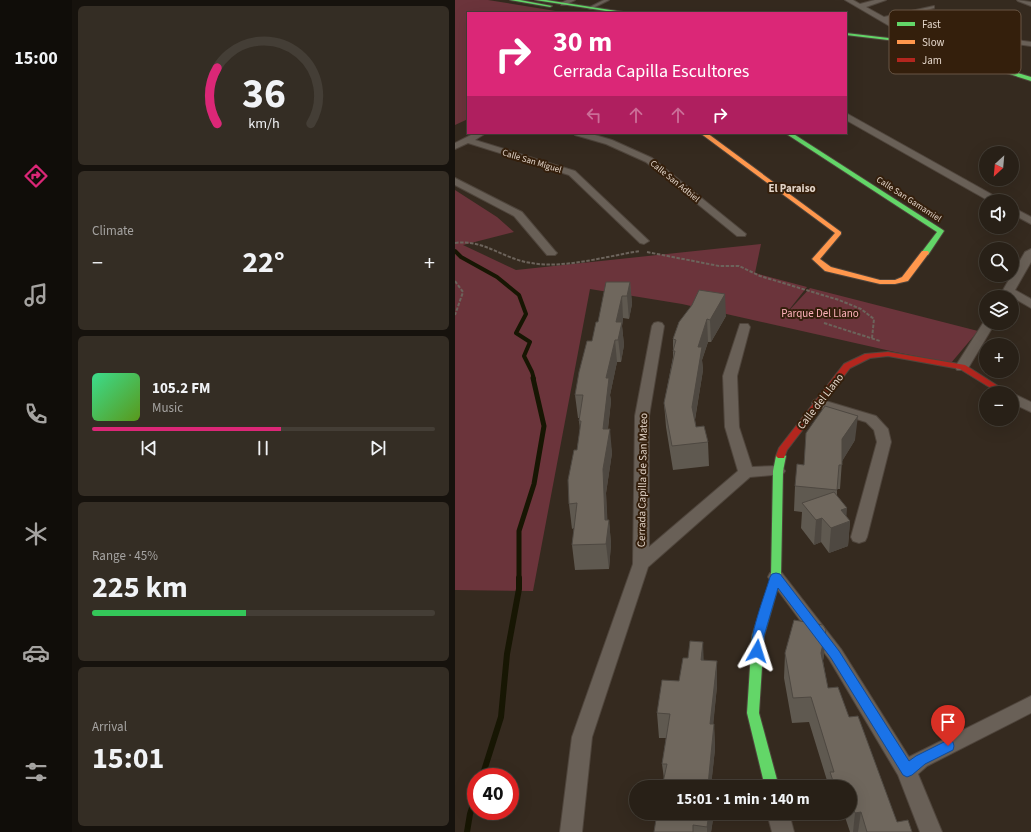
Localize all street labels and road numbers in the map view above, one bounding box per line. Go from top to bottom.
street label: Calle San Miguel [501,146,563,177]
street label: Calle San Adbiel [647,157,702,205]
street label: Calle San Gamamiel [874,174,944,225]
street label: Calle del Llano [794,370,847,432]
street label: Cerrada Capilla de San Mateo [634,413,651,547]

